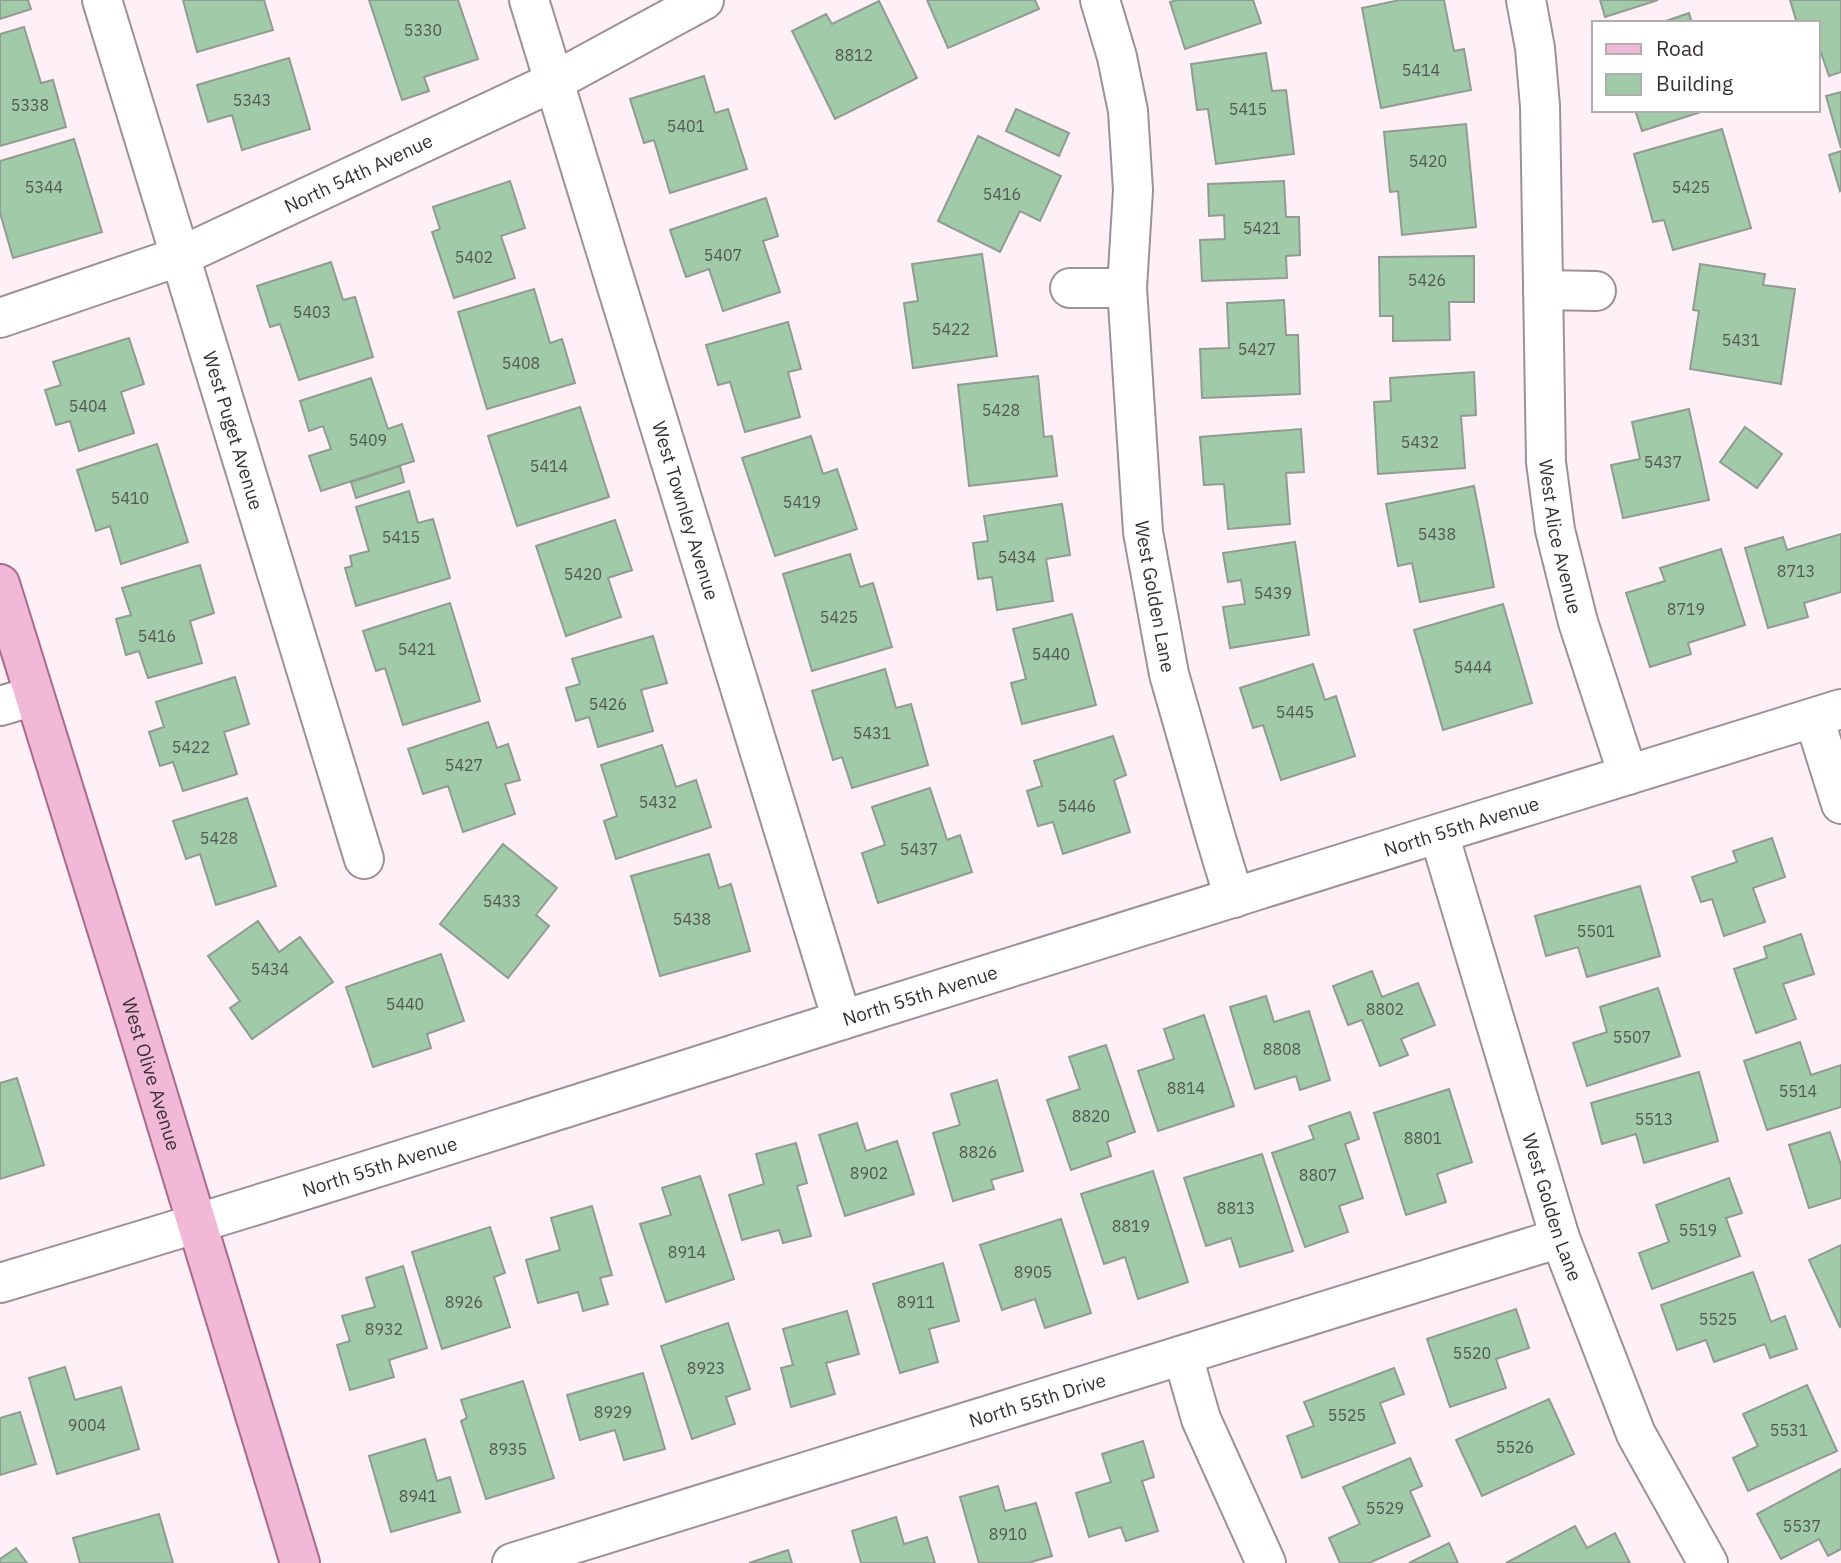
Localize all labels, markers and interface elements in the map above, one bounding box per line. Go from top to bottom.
house number: 5330 [404,20,442,40]
legend [1592,21,1820,112]
text: Road [1656,34,1704,62]
house number: 8812 [835,45,873,65]
house number: 5414 [1402,60,1440,80]
text: Building [1656,69,1733,97]
house number: 5343 [233,90,271,110]
house number: 5338 [11,95,49,115]
house number: 5415 [1229,99,1267,119]
house number: 5401 [667,116,705,136]
street label: North 54th Avenue [280,128,436,218]
house number: 5420 [1409,151,1447,171]
house number: 5344 [25,177,63,197]
house number: 5425 [1672,177,1710,197]
house number: 5416 [983,184,1021,204]
house number: 5421 [1243,218,1281,238]
house number: 5407 [704,245,742,265]
house number: 5402 [455,247,493,267]
house number: 5426 [1408,270,1446,290]
house number: 5403 [293,302,331,322]
house number: 5422 [932,319,970,339]
house number: 5431 [1722,330,1760,350]
house number: 5427 [1238,339,1276,359]
street label: West Puget Avenue [198,348,269,513]
house number: 5408 [502,353,540,373]
house number: 5404 [69,396,107,416]
house number: 5428 [982,400,1020,420]
street label: West Townley Avenue [647,418,724,603]
house number: 5409 [349,430,387,450]
house number: 5432 [1401,432,1439,452]
house number: 5437 [1644,452,1682,472]
house number: 5414 [530,456,568,476]
street label: West Alice Avenue [1534,458,1587,616]
house number: 5410 [111,488,149,508]
house number: 5419 [783,492,821,512]
street label: West Golden Lane [1130,520,1180,674]
house number: 5438 [1418,524,1456,544]
house number: 5415 [382,527,420,547]
house number: 5434 [998,547,1036,567]
house number: 8713 [1777,561,1815,581]
house number: 5420 [564,564,602,584]
house number: 5439 [1254,583,1292,603]
house number: 8719 [1667,599,1705,619]
house number: 5425 [820,607,858,627]
house number: 5416 [138,626,176,646]
house number: 5421 [398,639,436,659]
house number: 5440 [1032,644,1070,664]
house number: 5444 [1454,657,1492,677]
house number: 5426 [589,694,627,714]
house number: 5445 [1276,702,1314,722]
house number: 5431 [853,723,891,743]
house number: 5422 [172,737,210,757]
house number: 5427 [445,755,483,775]
street label: North 55th Avenue [1381,791,1542,862]
house number: 5432 [639,792,677,812]
house number: 5446 [1058,796,1096,816]
house number: 5428 [200,828,238,848]
house number: 5437 [900,839,938,859]
house number: 5433 [483,891,521,911]
house number: 5438 [673,909,711,929]
house number: 5501 [1577,921,1615,941]
house number: 5434 [251,959,289,979]
street label: North 55th Avenue [840,960,1000,1031]
house number: 5440 [386,994,424,1014]
street label: West Olive Avenue [117,995,186,1153]
house number: 8802 [1366,999,1404,1019]
house number: 5507 [1613,1027,1651,1047]
house number: 8808 [1263,1039,1301,1059]
house number: 8814 [1167,1078,1205,1098]
house number: 5514 [1779,1081,1817,1101]
house number: 8820 [1072,1106,1110,1126]
house number: 5513 [1635,1109,1673,1129]
house number: 8801 [1404,1128,1442,1148]
street label: West Golden Lane [1517,1130,1588,1285]
street label: North 55th Avenue [299,1131,460,1202]
house number: 8826 [959,1142,997,1162]
house number: 8902 [850,1163,888,1183]
house number: 8807 [1299,1165,1337,1185]
house number: 8813 [1217,1198,1255,1218]
house number: 8819 [1112,1216,1150,1236]
house number: 5519 [1679,1220,1717,1240]
house number: 8914 [668,1242,706,1262]
house number: 8905 [1014,1262,1052,1282]
house number: 8926 [445,1292,483,1312]
house number: 8911 [897,1292,935,1312]
house number: 5525 [1699,1309,1737,1329]
house number: 8932 [365,1319,403,1339]
house number: 5520 [1453,1343,1491,1363]
house number: 8923 [687,1358,725,1378]
street label: North 55th Drive [966,1368,1109,1433]
house number: 8929 [594,1402,632,1422]
house number: 5525 [1328,1405,1366,1425]
house number: 9004 [68,1415,106,1435]
house number: 5531 [1770,1420,1808,1440]
house number: 5526 [1496,1437,1534,1457]
house number: 8935 [489,1439,527,1459]
house number: 8941 [399,1486,437,1506]
house number: 5529 [1366,1498,1404,1518]
house number: 5537 [1783,1516,1821,1536]
house number: 8910 [989,1524,1027,1544]

